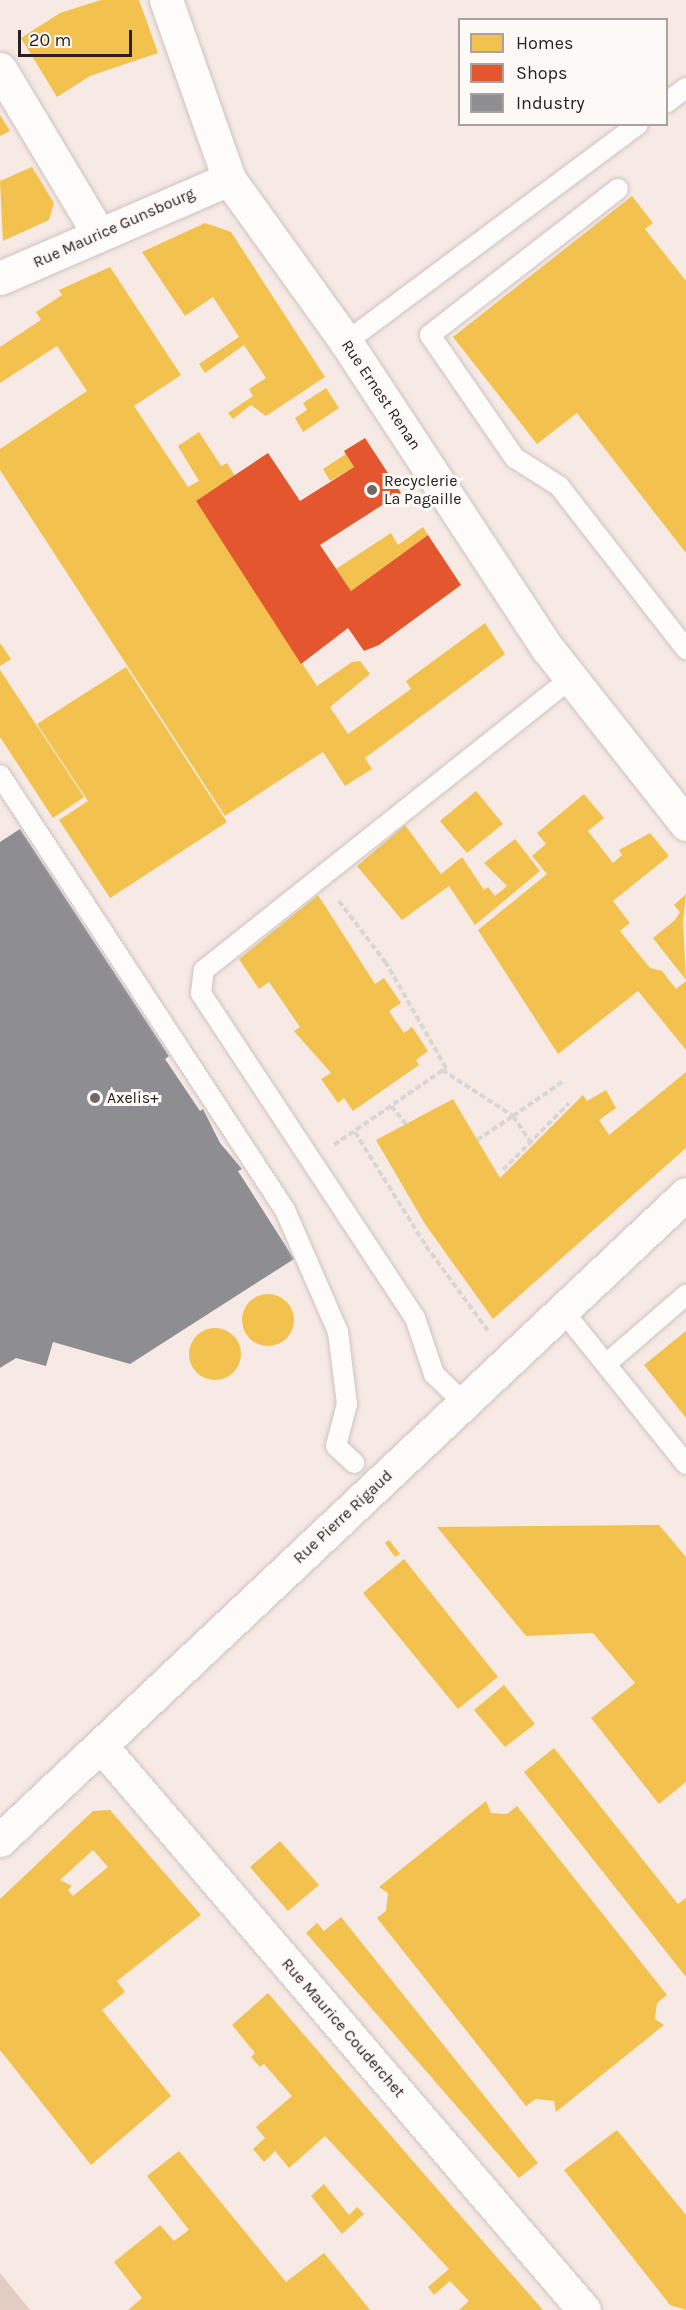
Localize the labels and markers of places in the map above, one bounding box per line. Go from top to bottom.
place label: Recyclerie La Pagaille [384,471,462,509]
marker: Recyclerie La Pagaille [365,483,379,497]
place label: Axelis+ [107,1088,159,1108]
marker: Axelis+ [88,1091,102,1105]

